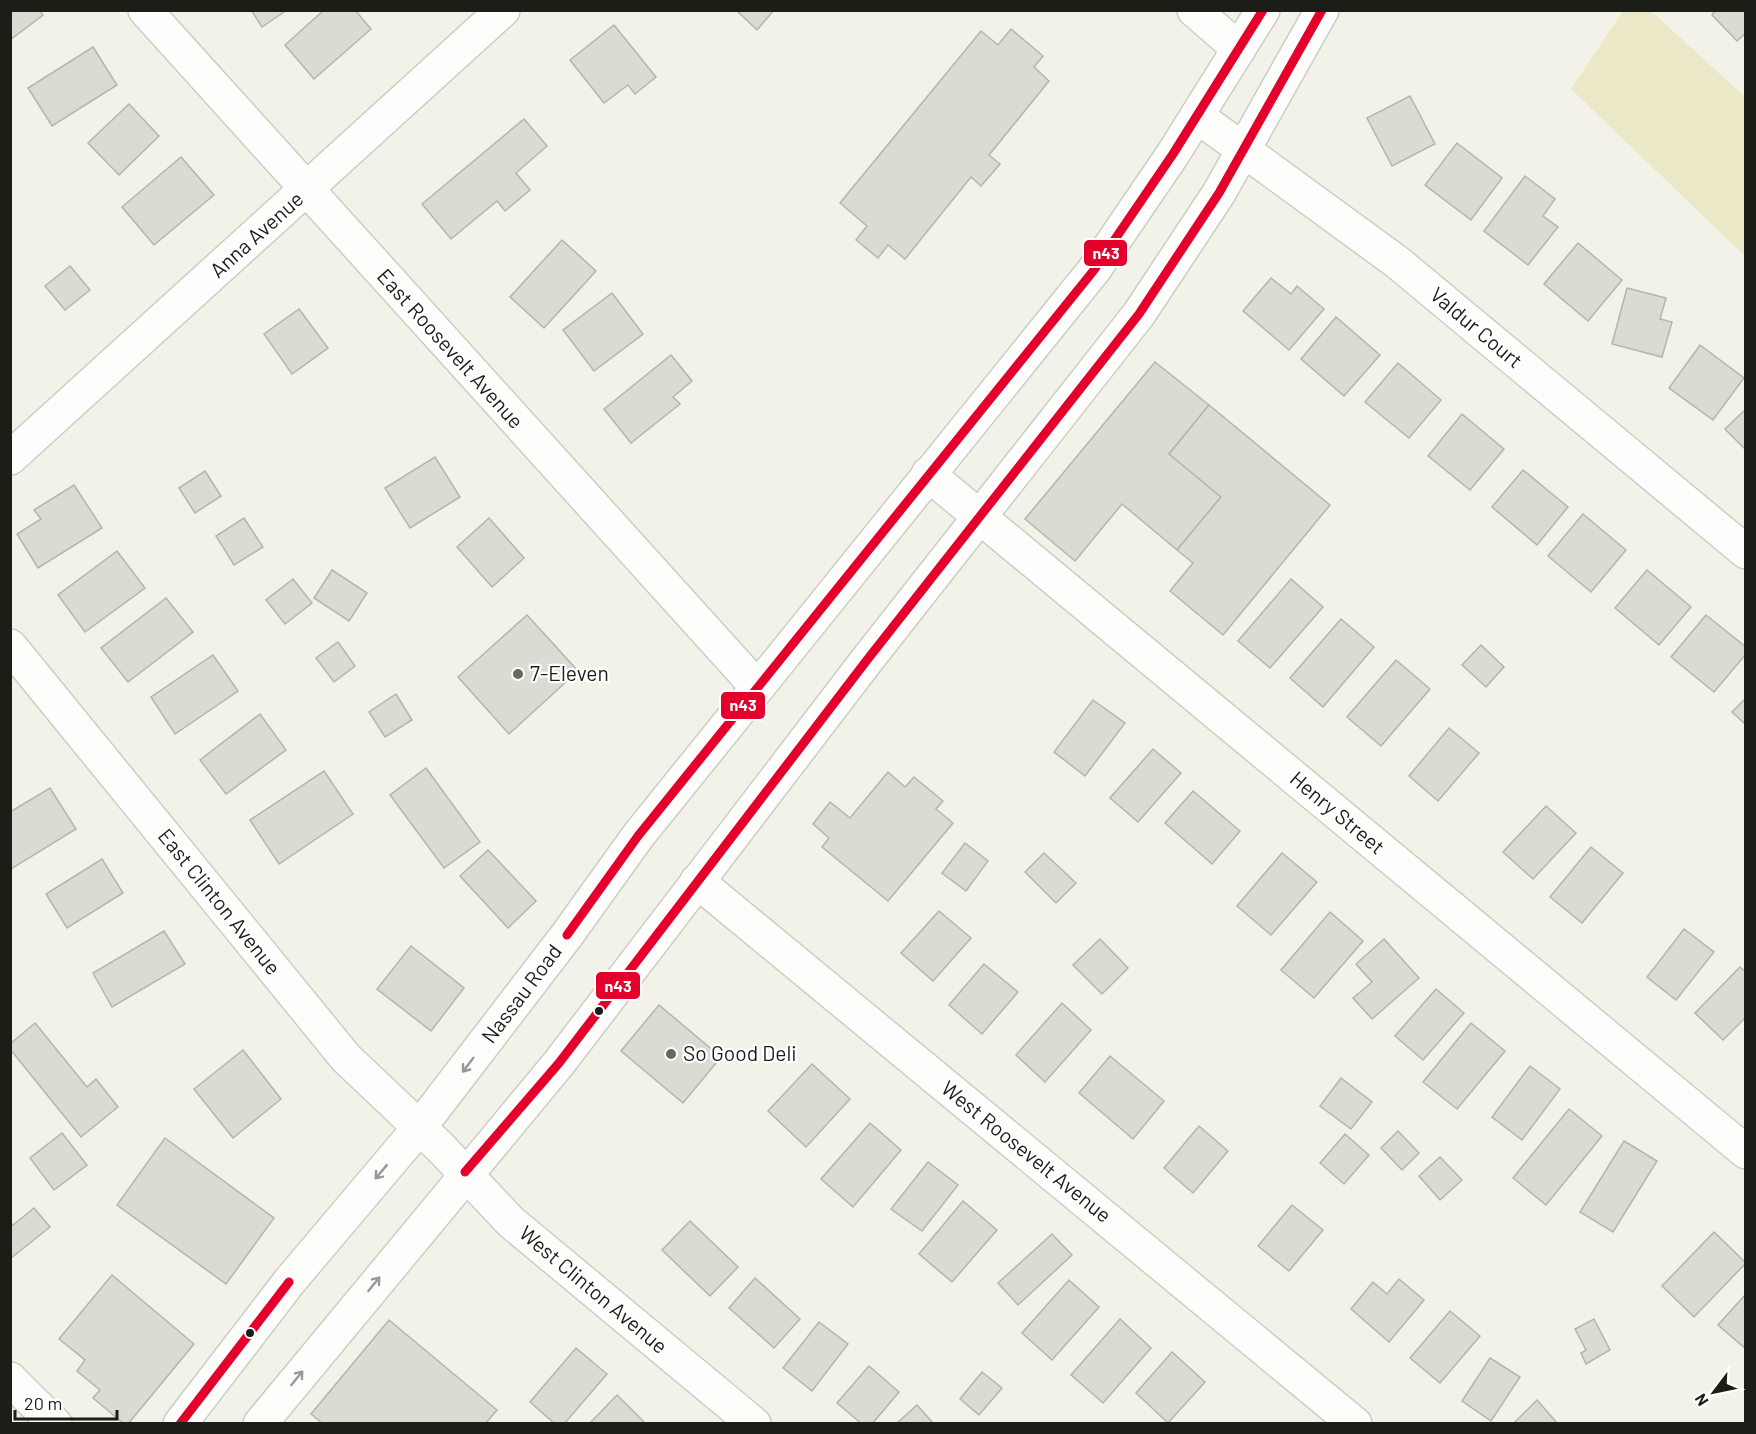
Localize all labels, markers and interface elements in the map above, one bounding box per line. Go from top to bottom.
street label: Anna Avenue [204,185,308,282]
line badge: n43 [1083,239,1128,267]
text: n43 [1092,243,1120,262]
street label: East Roosevelt Avenue [373,263,529,433]
street label: Valdur Court [1426,281,1528,373]
place label: 7-Eleven [530,660,609,685]
marker: 7-Eleven [511,667,525,681]
line badge: n43 [720,691,766,720]
text: n43 [729,695,757,714]
street label: Henry Street [1286,765,1390,859]
street label: East Clinton Avenue [154,823,287,979]
street label: Nassau Road [475,939,566,1048]
line badge: n43 [595,971,641,1000]
text: n43 [604,976,632,995]
unlabelled marker [593,1005,605,1017]
place label: So Good Deli [683,1040,797,1065]
marker: So Good Deli [664,1047,678,1061]
one-way arrow [461,1056,474,1072]
street label: West Roosevelt Avenue [937,1075,1117,1227]
one-way arrow [375,1164,388,1180]
street label: West Clinton Avenue [515,1220,673,1358]
one-way arrow [367,1277,381,1292]
unlabelled marker [244,1327,256,1339]
north arrow [1684,1362,1744,1422]
one-way arrow [290,1370,303,1386]
scale bar [15,1383,117,1421]
text: N [1690,1391,1712,1410]
text: 20 m [24,1392,62,1414]

